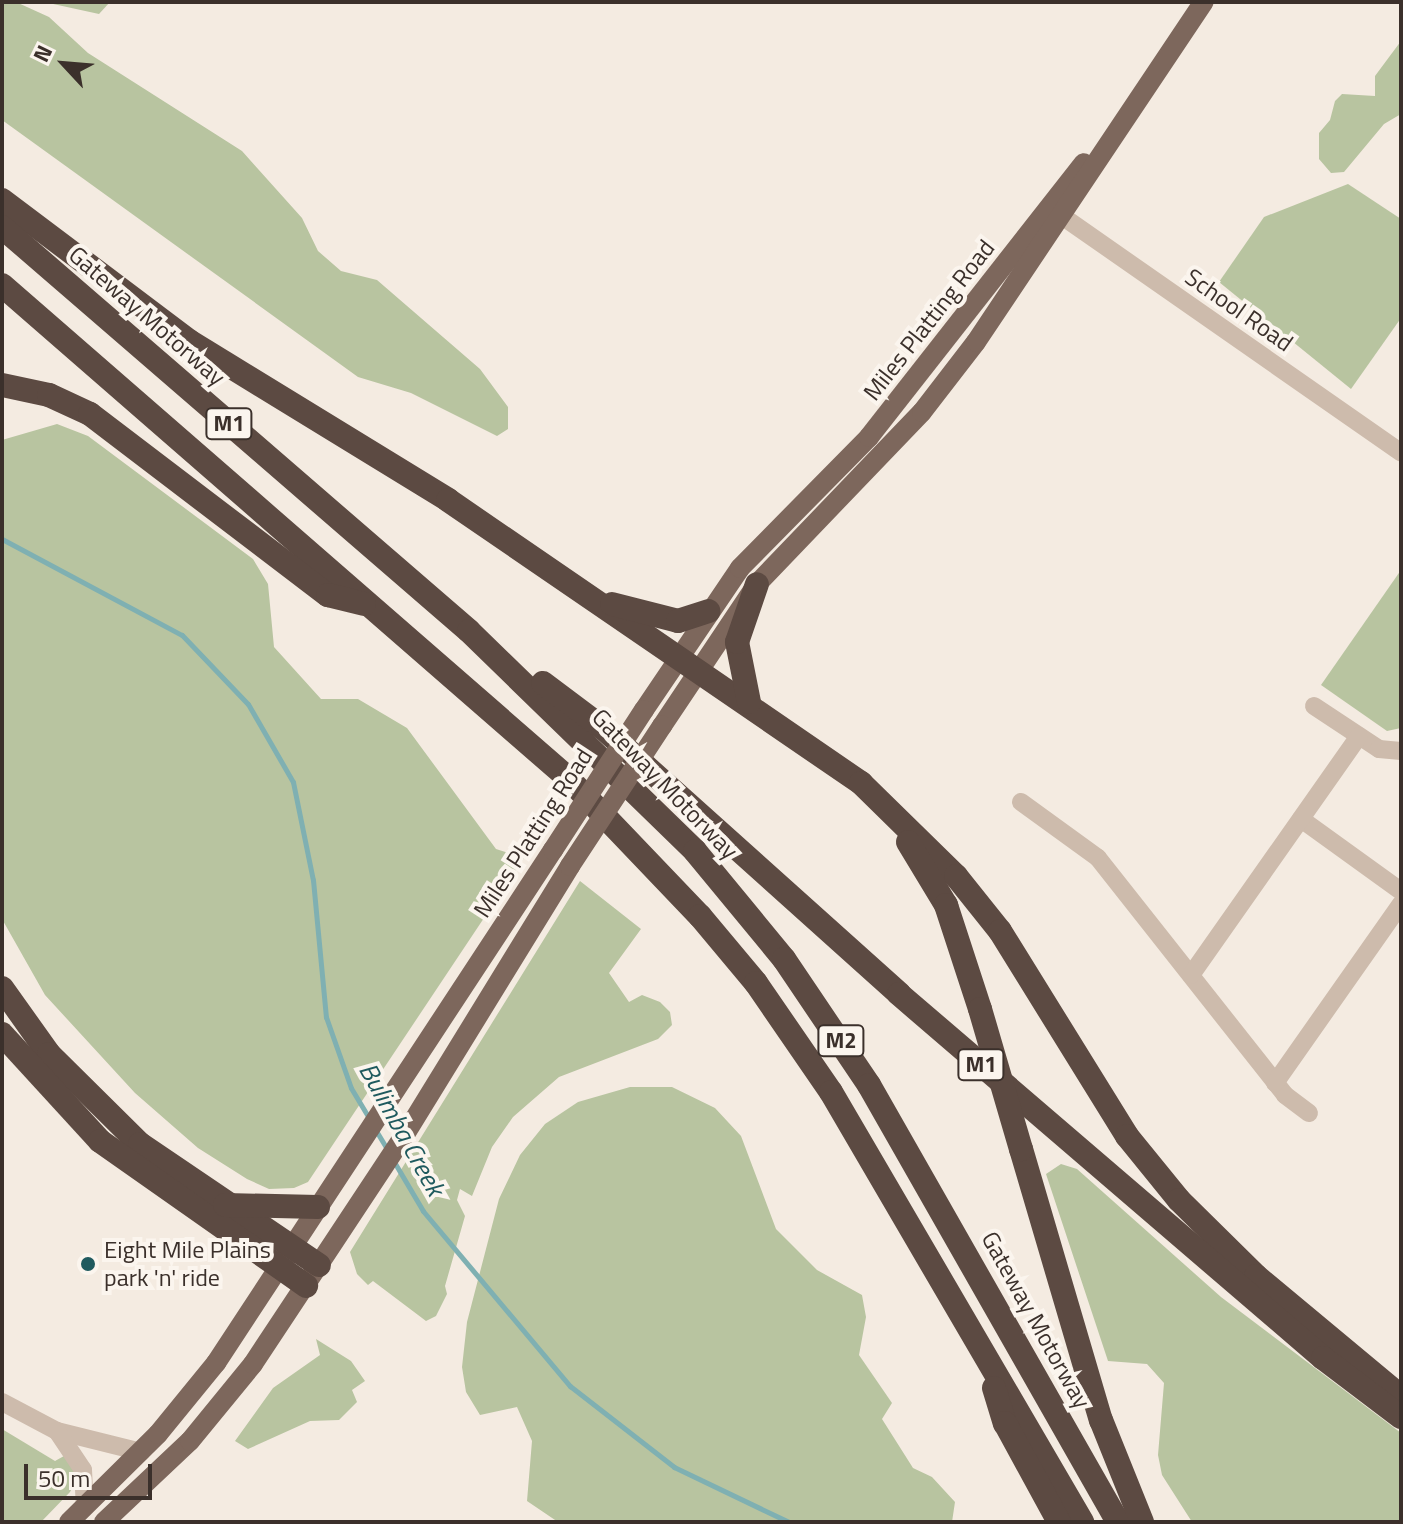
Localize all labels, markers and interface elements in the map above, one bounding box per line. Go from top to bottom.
north arrow [24,24,104,104]
text: N [24,39,61,68]
street label: Miles Platting Road [857,234,1001,406]
street label: Gateway Motorway [63,240,231,392]
street label: School Road [1180,263,1298,357]
road number: M1 [205,406,253,442]
street label: Gateway Motorway [586,703,744,865]
street label: Miles Platting Road [468,743,598,923]
road number: M2 [817,1023,865,1059]
road number: M1 [957,1047,1005,1083]
water label: Bulimba Creek [353,1057,451,1201]
street label: Gateway Motorway [975,1226,1097,1414]
place label: Eight Mile Plains park 'n' ride [104,1236,271,1292]
marker: Eight Mile Plains park 'n' ride [79,1255,97,1273]
scale bar [28,1448,156,1498]
text: 50 m [38,1460,90,1496]

